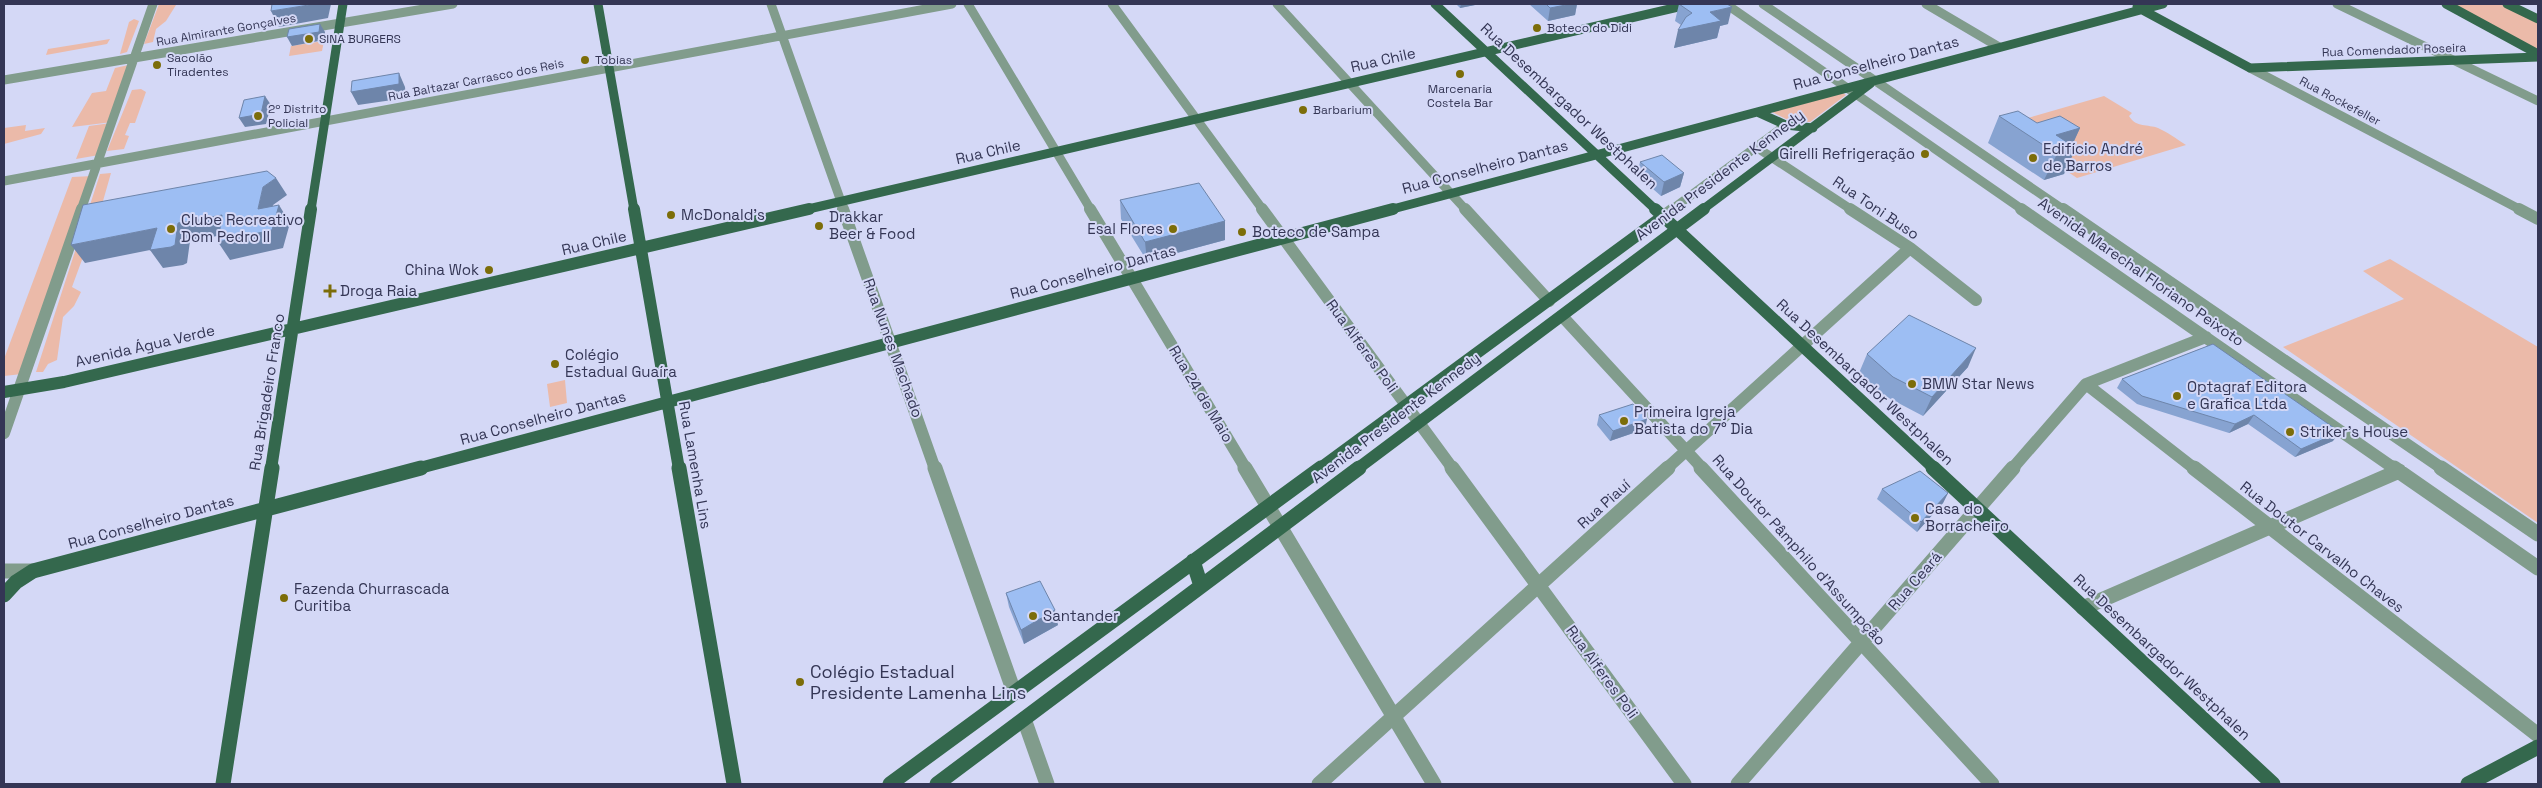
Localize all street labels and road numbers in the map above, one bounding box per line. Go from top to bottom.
street label: Rua Almirante Gonçalves [155,10,297,50]
street label: Rua Desembargador Westphalen [1477,18,1662,193]
street label: Rua Conselheiro Dantas [1791,31,1961,94]
street label: Rua Comendador Roseira [2321,39,2467,61]
street label: Rua Chile [1349,43,1417,76]
street label: Rua Baltazar Carrasco dos Reis [387,55,565,105]
street label: Rua Rockefeller [2297,73,2384,129]
street label: Avenida Presidente Kennedy [1632,105,1808,244]
street label: Rua Chile [954,135,1022,168]
street label: Rua Conselheiro Dantas [1400,135,1570,198]
street label: Rua Toni Buso [1829,172,1923,244]
street label: Avenida Marechal Floriano Peixoto [2035,193,2248,350]
street label: Rua Chile [560,226,628,259]
street label: Rua Conselheiro Dantas [1008,240,1178,303]
street label: Rua Nunes Machado [859,276,928,420]
street label: Rua Desembargador Westphalen [1773,294,1958,469]
street label: Rua Alferes Poli [1322,295,1403,396]
street label: Rua Brigadeiro Franco [245,312,288,472]
street label: Avenida Água Verde [73,320,217,371]
street label: Rua 24 de Maio [1165,342,1238,446]
street label: Avenida Presidente Kennedy [1308,348,1484,487]
street label: Rua Conselheiro Dantas [458,386,628,449]
street label: Rua Lamenha Lins [675,399,716,530]
street label: Rua Doutor Pâmphilo d'Assumpção [1709,450,1890,649]
street label: Rua Piauí [1573,475,1634,532]
street label: Rua Doutor Carvalho Chaves [2237,477,2408,617]
street label: Rua Conselheiro Dantas [66,490,236,553]
street label: Rua Ceará [1884,547,1946,614]
street label: Rua Desembargador Westphalen [2070,569,2255,744]
street label: Rua Alferes Poli [1562,621,1643,722]

